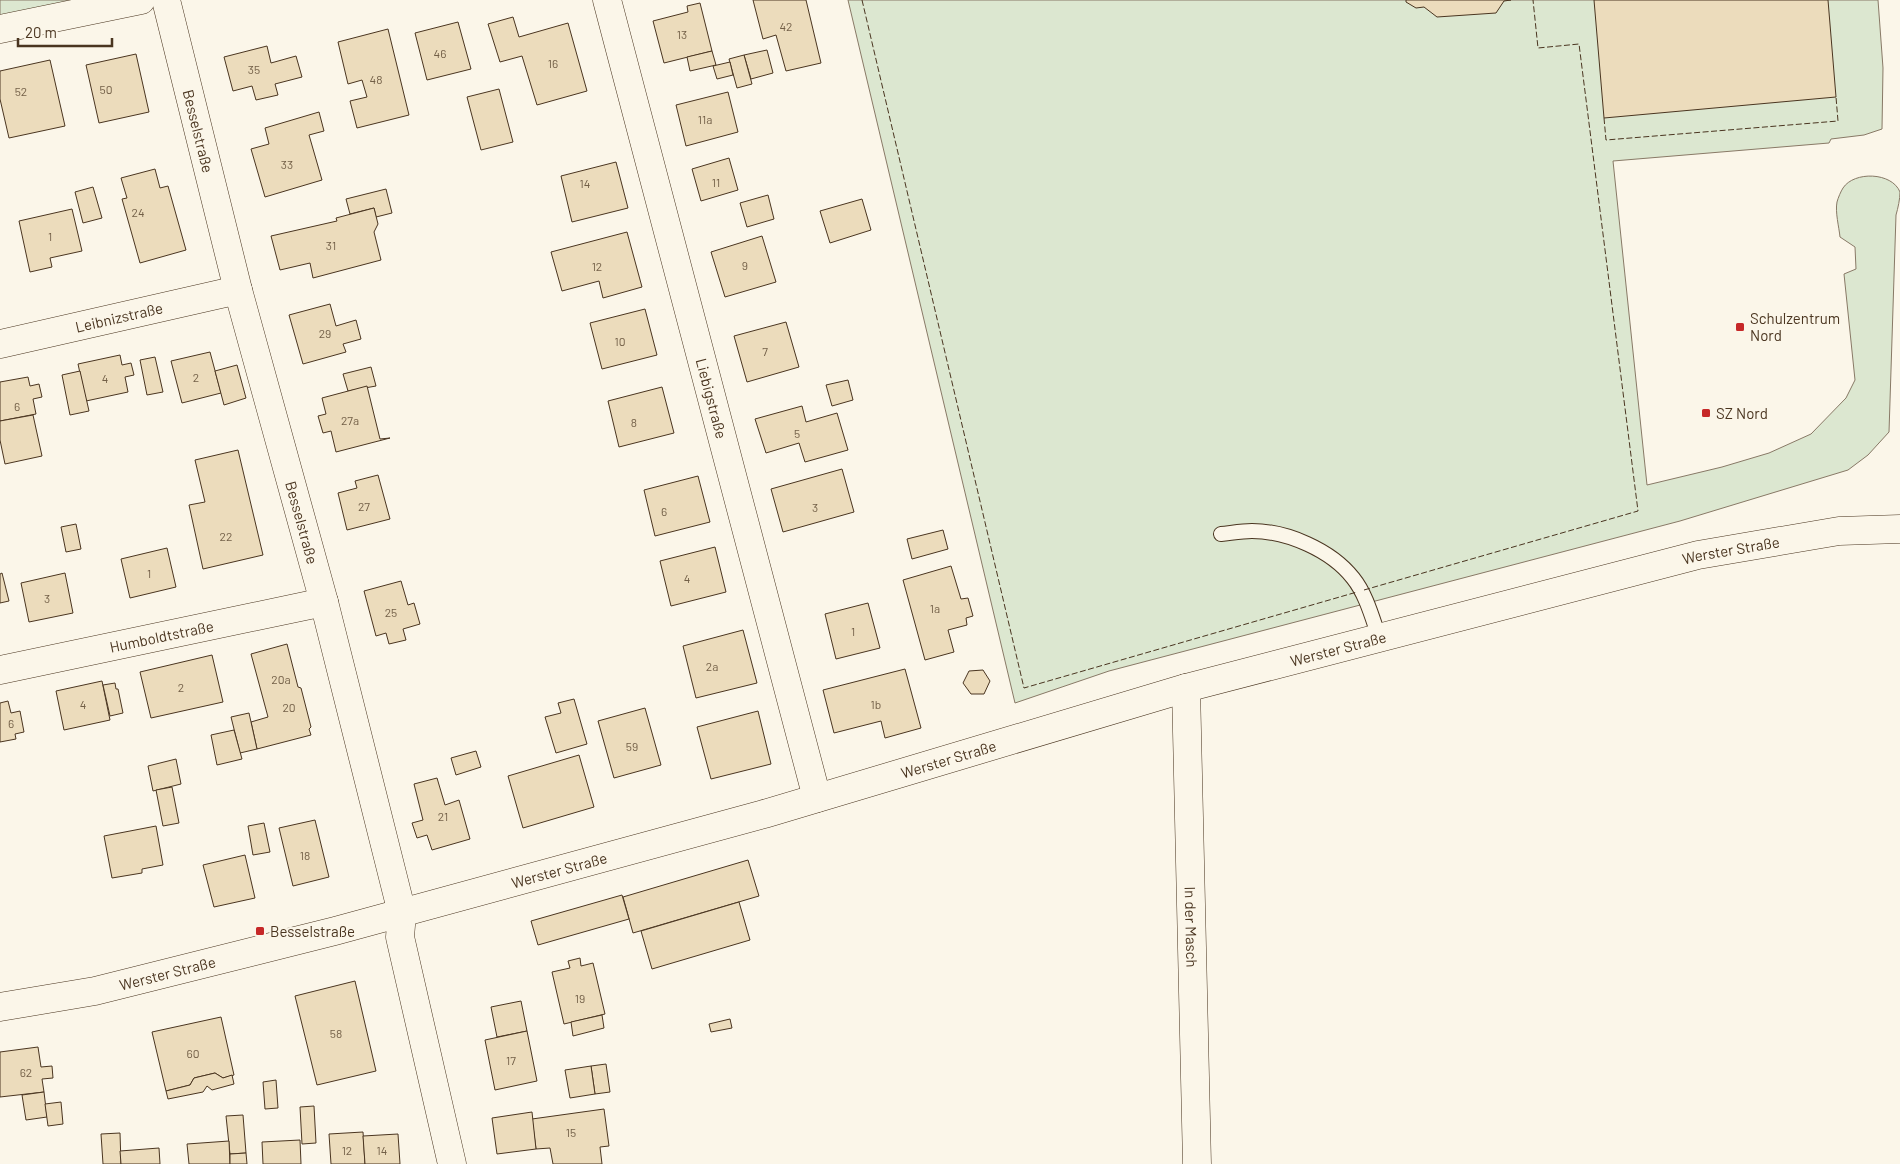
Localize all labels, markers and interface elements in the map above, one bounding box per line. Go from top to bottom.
scale bar [18,15,111,47]
house number: 42 [779,19,793,33]
text: 20 m [25,23,57,41]
house number: 13 [677,27,687,41]
house number: 46 [434,46,446,60]
house number: 16 [548,56,558,70]
house number: 35 [248,62,260,76]
house number: 48 [370,72,382,86]
house number: 50 [100,82,112,96]
house number: 52 [15,84,27,98]
street label: Besselstraße [180,88,218,174]
house number: 11a [698,112,712,126]
house number: 33 [281,157,293,171]
house number: 11 [712,175,720,189]
house number: 14 [580,176,590,190]
house number: 24 [131,205,145,219]
house number: 1 [48,229,52,243]
house number: 31 [326,238,336,252]
house number: 9 [742,258,748,272]
house number: 12 [592,259,602,273]
street label: Leibnizstraße [73,298,165,336]
place label: Schulzentrum Nord [1750,309,1840,344]
marker: Schulzentrum Nord [1734,321,1746,333]
house number: 29 [319,326,331,340]
house number: 10 [615,334,625,348]
house number: 7 [762,344,768,358]
street label: Liebigstraße [693,356,731,441]
house number: 2 [193,370,199,384]
house number: 4 [102,371,108,385]
house number: 6 [14,399,20,413]
place label: SZ Nord [1716,404,1768,422]
marker: SZ Nord [1700,407,1712,419]
house number: 27a [341,413,359,427]
house number: 8 [631,415,637,429]
house number: 5 [794,426,800,440]
street label: Besselstraße [282,479,322,566]
house number: 27 [358,499,370,513]
house number: 3 [812,500,818,514]
house number: 6 [661,504,667,518]
house number: 22 [220,529,232,543]
street label: Werster Straße [1680,532,1781,568]
house number: 1 [147,566,151,580]
house number: 4 [684,571,690,585]
house number: 3 [44,591,50,605]
house number: 1a [930,601,940,615]
house number: 25 [385,605,397,619]
street label: Humboldtstraße [108,616,215,656]
house number: 1 [851,624,855,638]
street label: Werster Straße [1288,627,1388,670]
house number: 2a [706,659,718,673]
house number: 20a [271,672,291,686]
house number: 2 [178,680,184,694]
house number: 4 [80,697,86,711]
house number: 1b [871,697,881,711]
house number: 20 [282,700,296,714]
house number: 6 [8,716,14,730]
street label: Werster Straße [899,736,998,782]
house number: 59 [626,739,638,753]
house number: 21 [438,809,448,823]
house number: 18 [300,848,310,862]
street label: Werster Straße [509,848,609,892]
street label: In der Masch [1182,886,1201,968]
place label: Besselstraße [270,922,355,940]
marker: Besselstraße [254,925,266,937]
street label: Werster Straße [117,952,217,994]
house number: 19 [575,991,585,1005]
house number: 58 [330,1026,342,1040]
house number: 60 [187,1046,199,1060]
house number: 17 [506,1053,516,1067]
house number: 62 [20,1065,32,1079]
house number: 15 [566,1125,576,1139]
house number: 12 [342,1143,352,1157]
house number: 14 [377,1143,387,1157]

